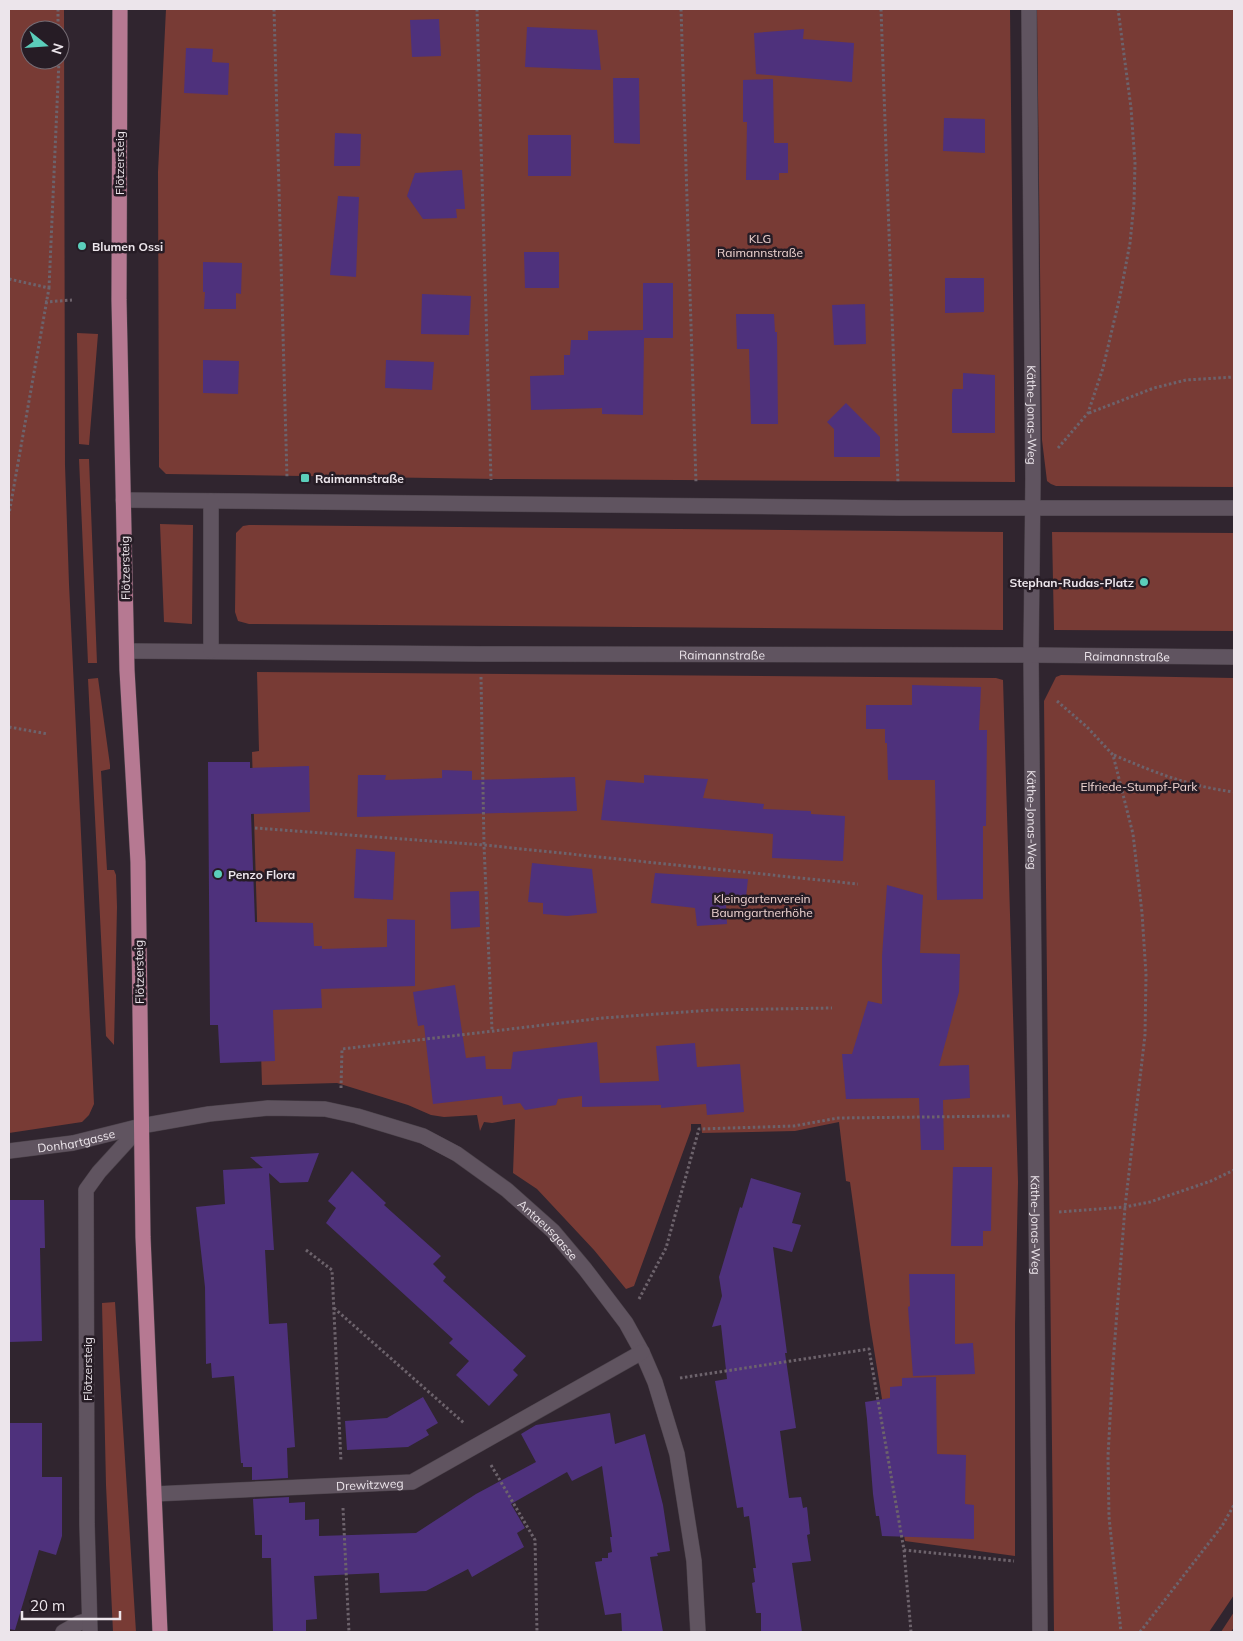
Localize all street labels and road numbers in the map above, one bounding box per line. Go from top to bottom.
street label: Flötzersteig [112,131,127,195]
street label: Käthe-Jonas-Weg [1025,365,1040,465]
street label: Flötzersteig [117,536,133,600]
street label: Raimannstraße [679,647,765,662]
street label: Raimannstraße [1084,648,1170,664]
street label: Käthe-Jonas-Weg [1025,770,1040,870]
street label: Flötzersteig [131,940,147,1004]
street label: Donhartgasse [36,1125,116,1155]
street label: Käthe-Jonas-Weg [1028,1175,1044,1275]
street label: Antaeusgasse [515,1196,582,1263]
street label: Flötzersteig [80,1337,95,1401]
street label: Drewitzweg [336,1475,404,1493]

